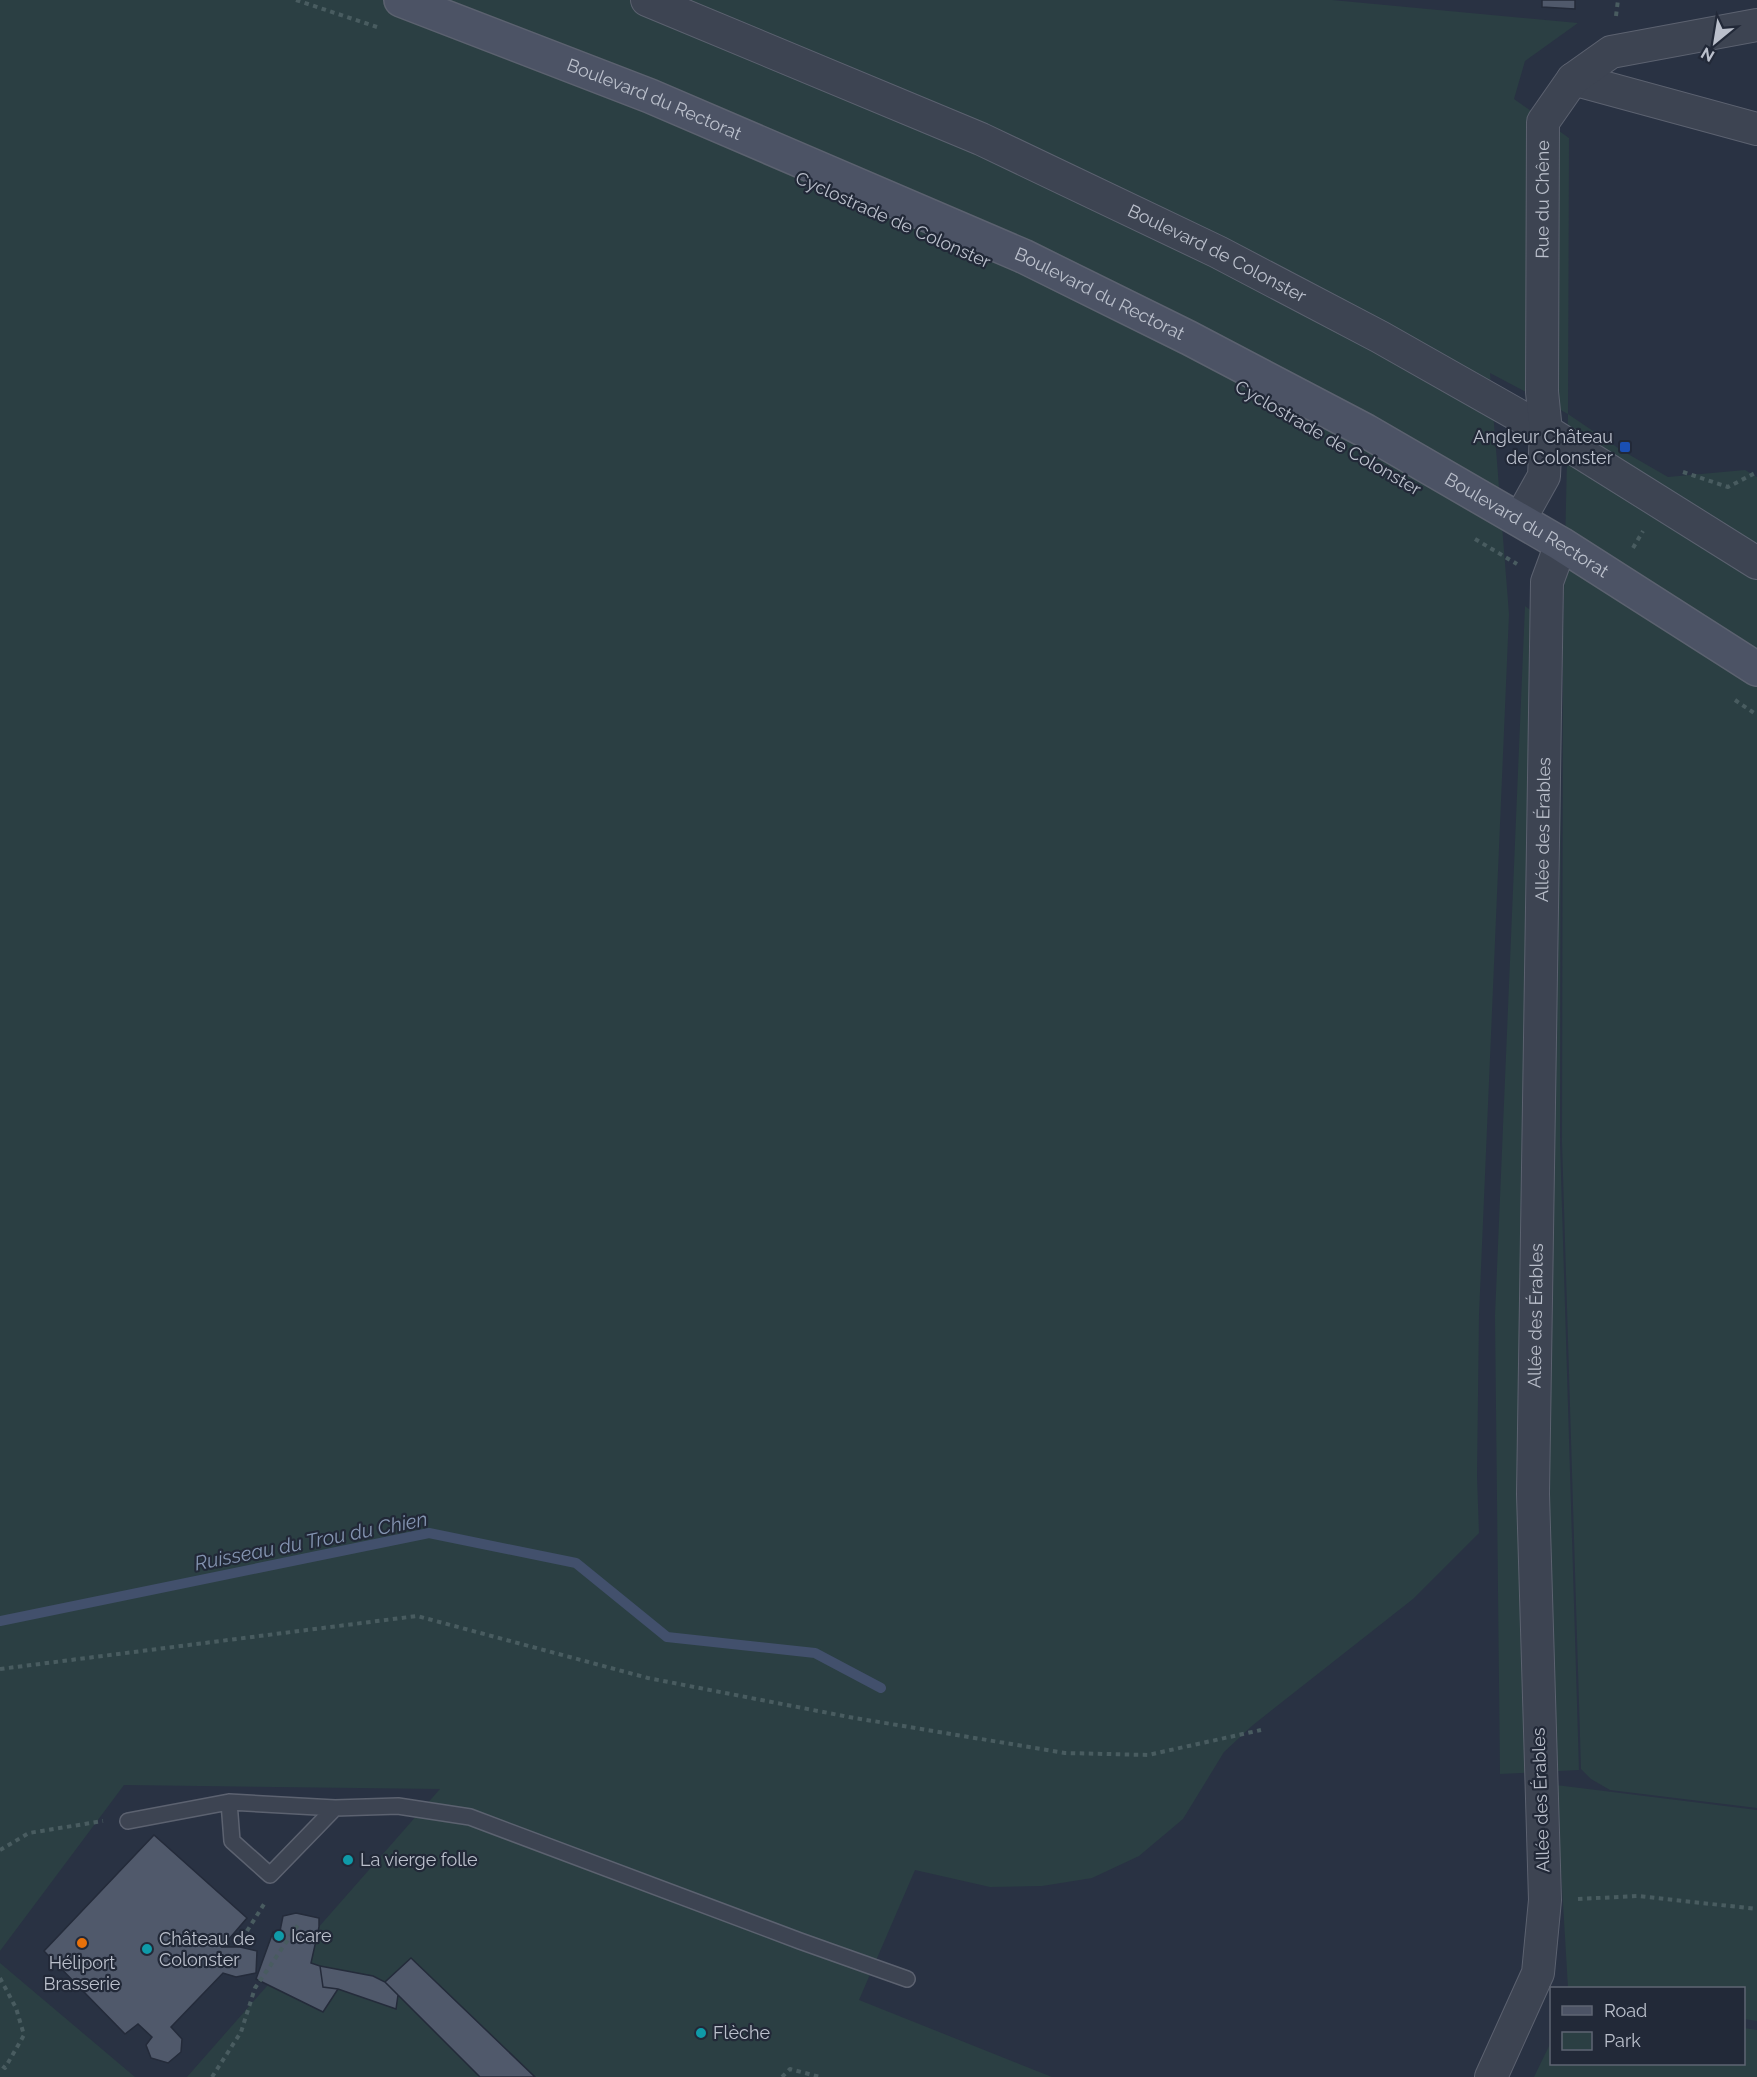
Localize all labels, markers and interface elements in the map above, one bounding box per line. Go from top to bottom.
north arrow [1685,12,1745,72]
text: N [1698,43,1718,66]
street label: Boulevard du Rectorat [564,54,745,144]
street label: Rue du Chêne [1531,140,1553,259]
street label: Cyclostrade de Colonster [792,167,995,272]
street label: Boulevard de Colonster [1125,200,1311,307]
street label: Boulevard du Rectorat [1012,243,1188,344]
street label: Cyclostrade de Colonster [1231,376,1426,500]
place label: Angleur Château de Colonster [1473,426,1614,468]
marker: Angleur Château de Colonster [1618,440,1632,454]
street label: Boulevard du Rectorat [1441,468,1613,582]
street label: Allée des Érables [1531,757,1554,902]
street label: Allée des Érables [1524,1243,1547,1388]
water label: Ruisseau du Trou du Chien [192,1507,430,1575]
street label: Allée des Érables [1526,1727,1554,1873]
place label: La vierge folle [360,1849,478,1870]
marker: La vierge folle [341,1853,355,1867]
place label: Icare [291,1925,332,1946]
place label: Château de Colonster [159,1928,255,1970]
marker: Icare [272,1929,286,1943]
marker: Héliport Brasserie [75,1936,89,1950]
marker: Château de Colonster [140,1942,154,1956]
place label: Héliport Brasserie [44,1952,121,1994]
legend [1550,1987,1745,2065]
text: Road [1604,2000,1647,2021]
place label: Flèche [713,2022,770,2043]
marker: Flèche [694,2026,708,2040]
text: Park [1604,2030,1641,2051]

